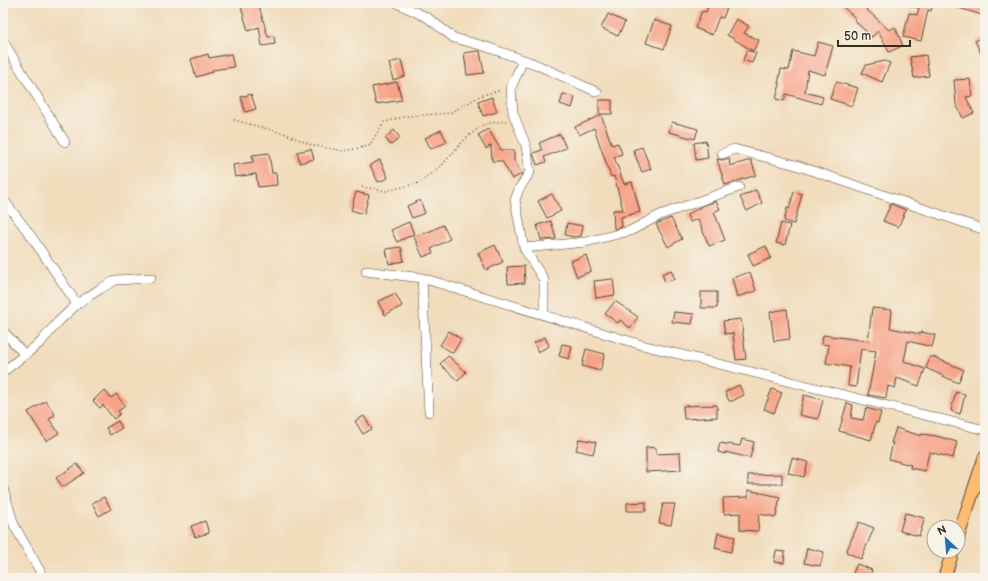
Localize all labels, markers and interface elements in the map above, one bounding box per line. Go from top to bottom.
scale bar [838,22,910,48]
text: 50 m [844,29,871,44]
north arrow [926,519,966,559]
text: N [935,523,948,538]

